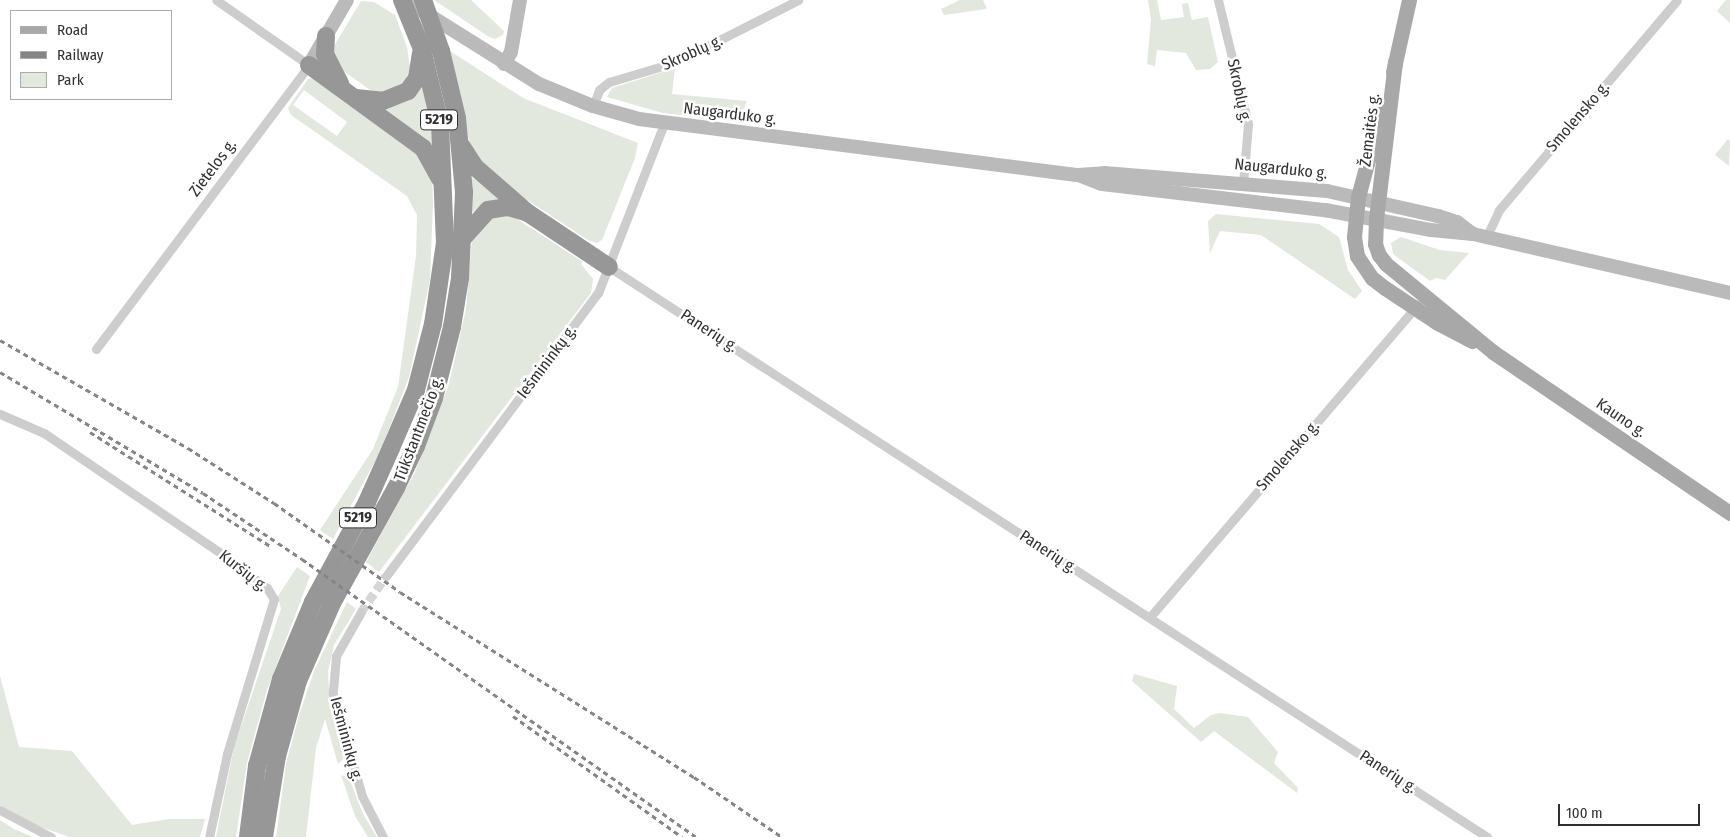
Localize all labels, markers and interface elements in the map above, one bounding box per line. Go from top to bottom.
legend [10,10,172,100]
text: Road [57,21,88,39]
street label: Skroblų g. [659,31,725,75]
text: Railway [57,46,104,64]
street label: Skroblų g. [1223,57,1255,125]
text: Park [57,71,84,89]
street label: Smolensko g. [1542,78,1614,156]
street label: Žemaitės g. [1356,92,1384,168]
street label: Naugarduko g. [682,99,778,129]
road number: 5219 [419,108,459,132]
street label: Zietelos g. [185,136,241,200]
street label: Naugarduko g. [1234,155,1328,183]
street label: Panerių g. [677,305,741,357]
street label: Iešmininkų g. [513,322,581,402]
street label: Tūkstantmečio g. [390,374,448,484]
street label: Kauno g. [1592,394,1650,442]
street label: Smolensko g. [1252,417,1324,495]
road number: 5219 [338,506,378,530]
street label: Panerių g. [1016,526,1080,578]
street label: Kuršių g. [215,546,271,596]
street label: Iešmininkų g. [326,695,366,783]
street label: Panerių g. [1356,746,1420,798]
scale bar [1560,794,1702,826]
text: 100 m [1566,804,1603,822]

